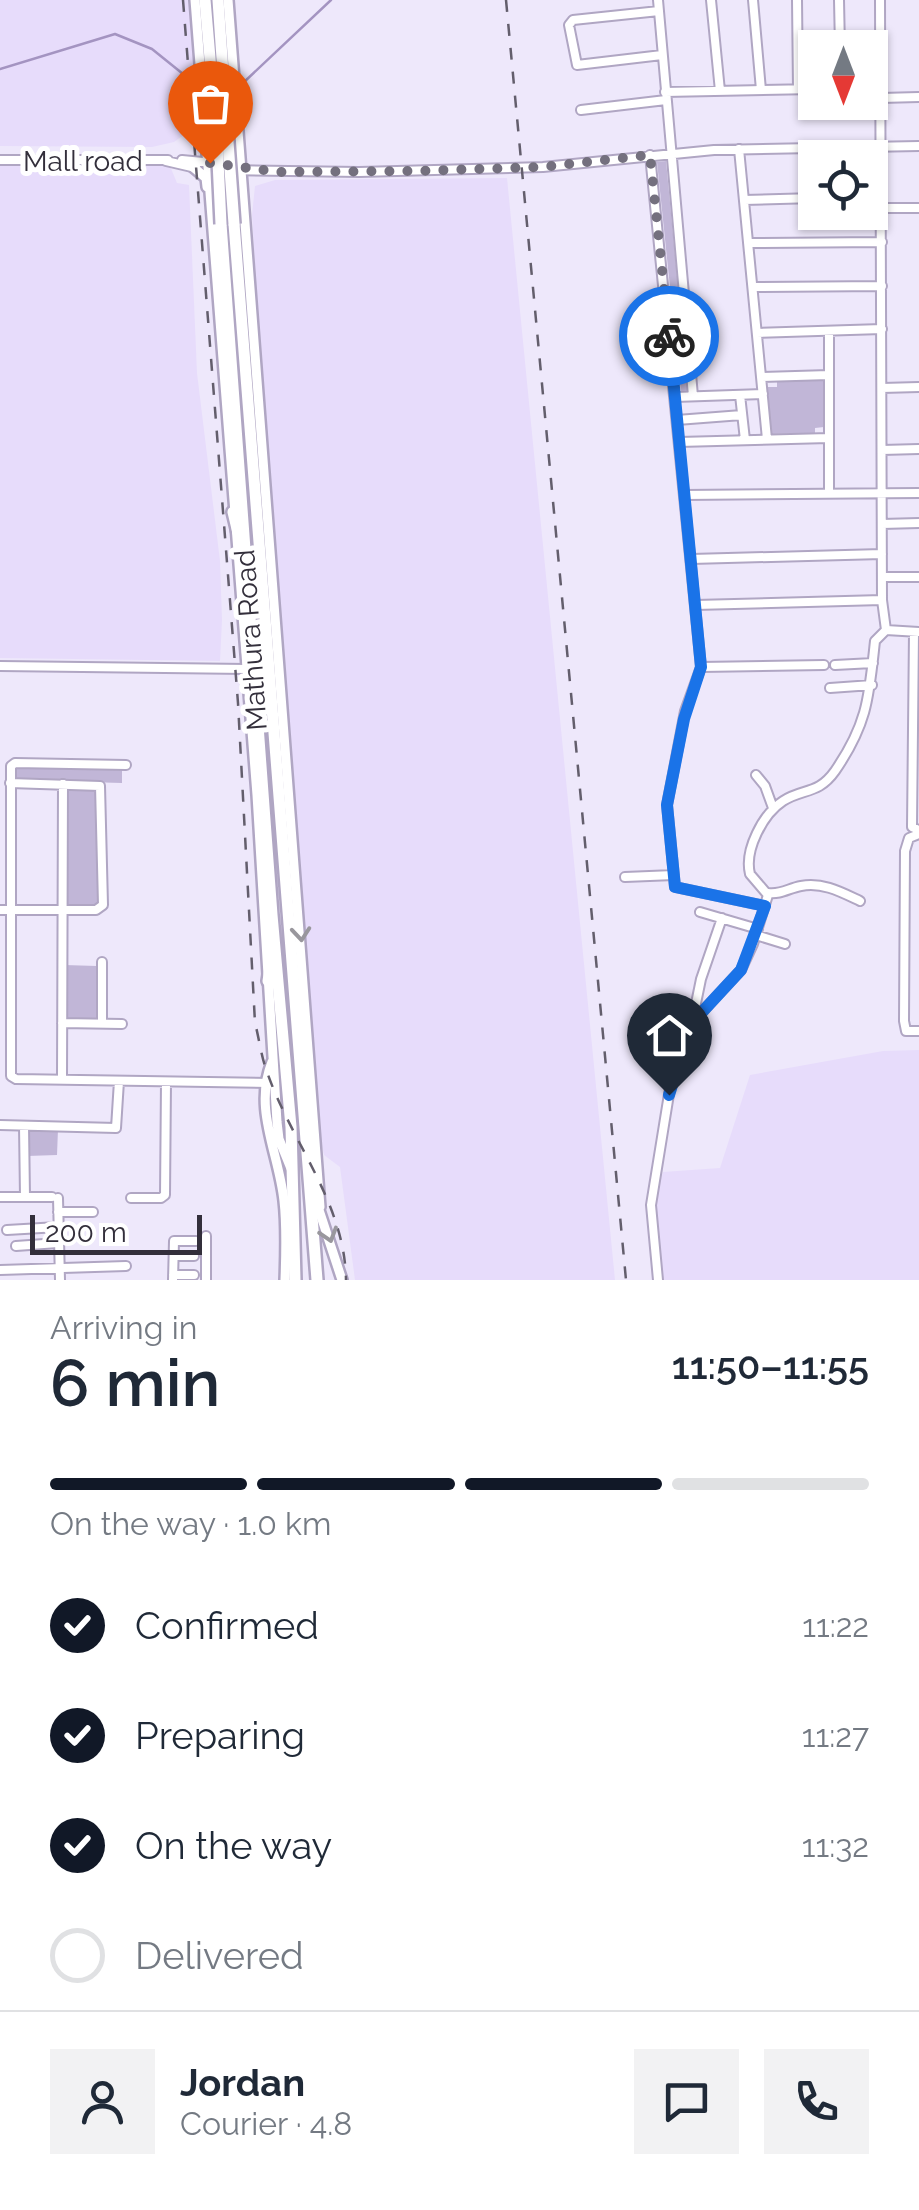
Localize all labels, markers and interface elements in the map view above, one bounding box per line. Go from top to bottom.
north arrow [798,30,888,120]
map controls [798,30,888,230]
pin [168,61,253,164]
icon: bag [183,76,238,131]
button: locate [798,140,888,230]
street label: Mall road [23,145,143,178]
courier [619,286,719,386]
icon: bike [642,309,697,364]
street label: Mathura Road [228,548,274,732]
one-way arrow [289,927,311,943]
pin [627,993,712,1096]
icon: home [642,1008,697,1063]
scale bar [30,1210,202,1254]
text: 200 m [45,1216,127,1249]
one-way arrow [317,1226,338,1243]
text: Arriving in [50,1309,197,1346]
text: 11:50–11:55 [672,1343,869,1388]
text: 6 min [50,1345,220,1421]
text: On the way · 1.0 km [50,1505,331,1542]
icon: check [50,1598,105,1653]
text: Confirmed [135,1603,319,1648]
text: 11:22 [802,1607,869,1644]
icon: check [50,1708,105,1763]
text: Preparing [135,1713,305,1758]
text: 11:27 [802,1717,869,1754]
icon: check [50,1818,105,1873]
text: On the way [135,1823,332,1868]
text: 11:32 [802,1827,869,1864]
text: Delivered [135,1933,304,1978]
button: person [50,2049,155,2154]
button: chat [634,2049,739,2154]
button: phone [764,2049,869,2154]
text: Jordan [180,2060,305,2105]
text: Courier · 4.8 [180,2105,352,2142]

